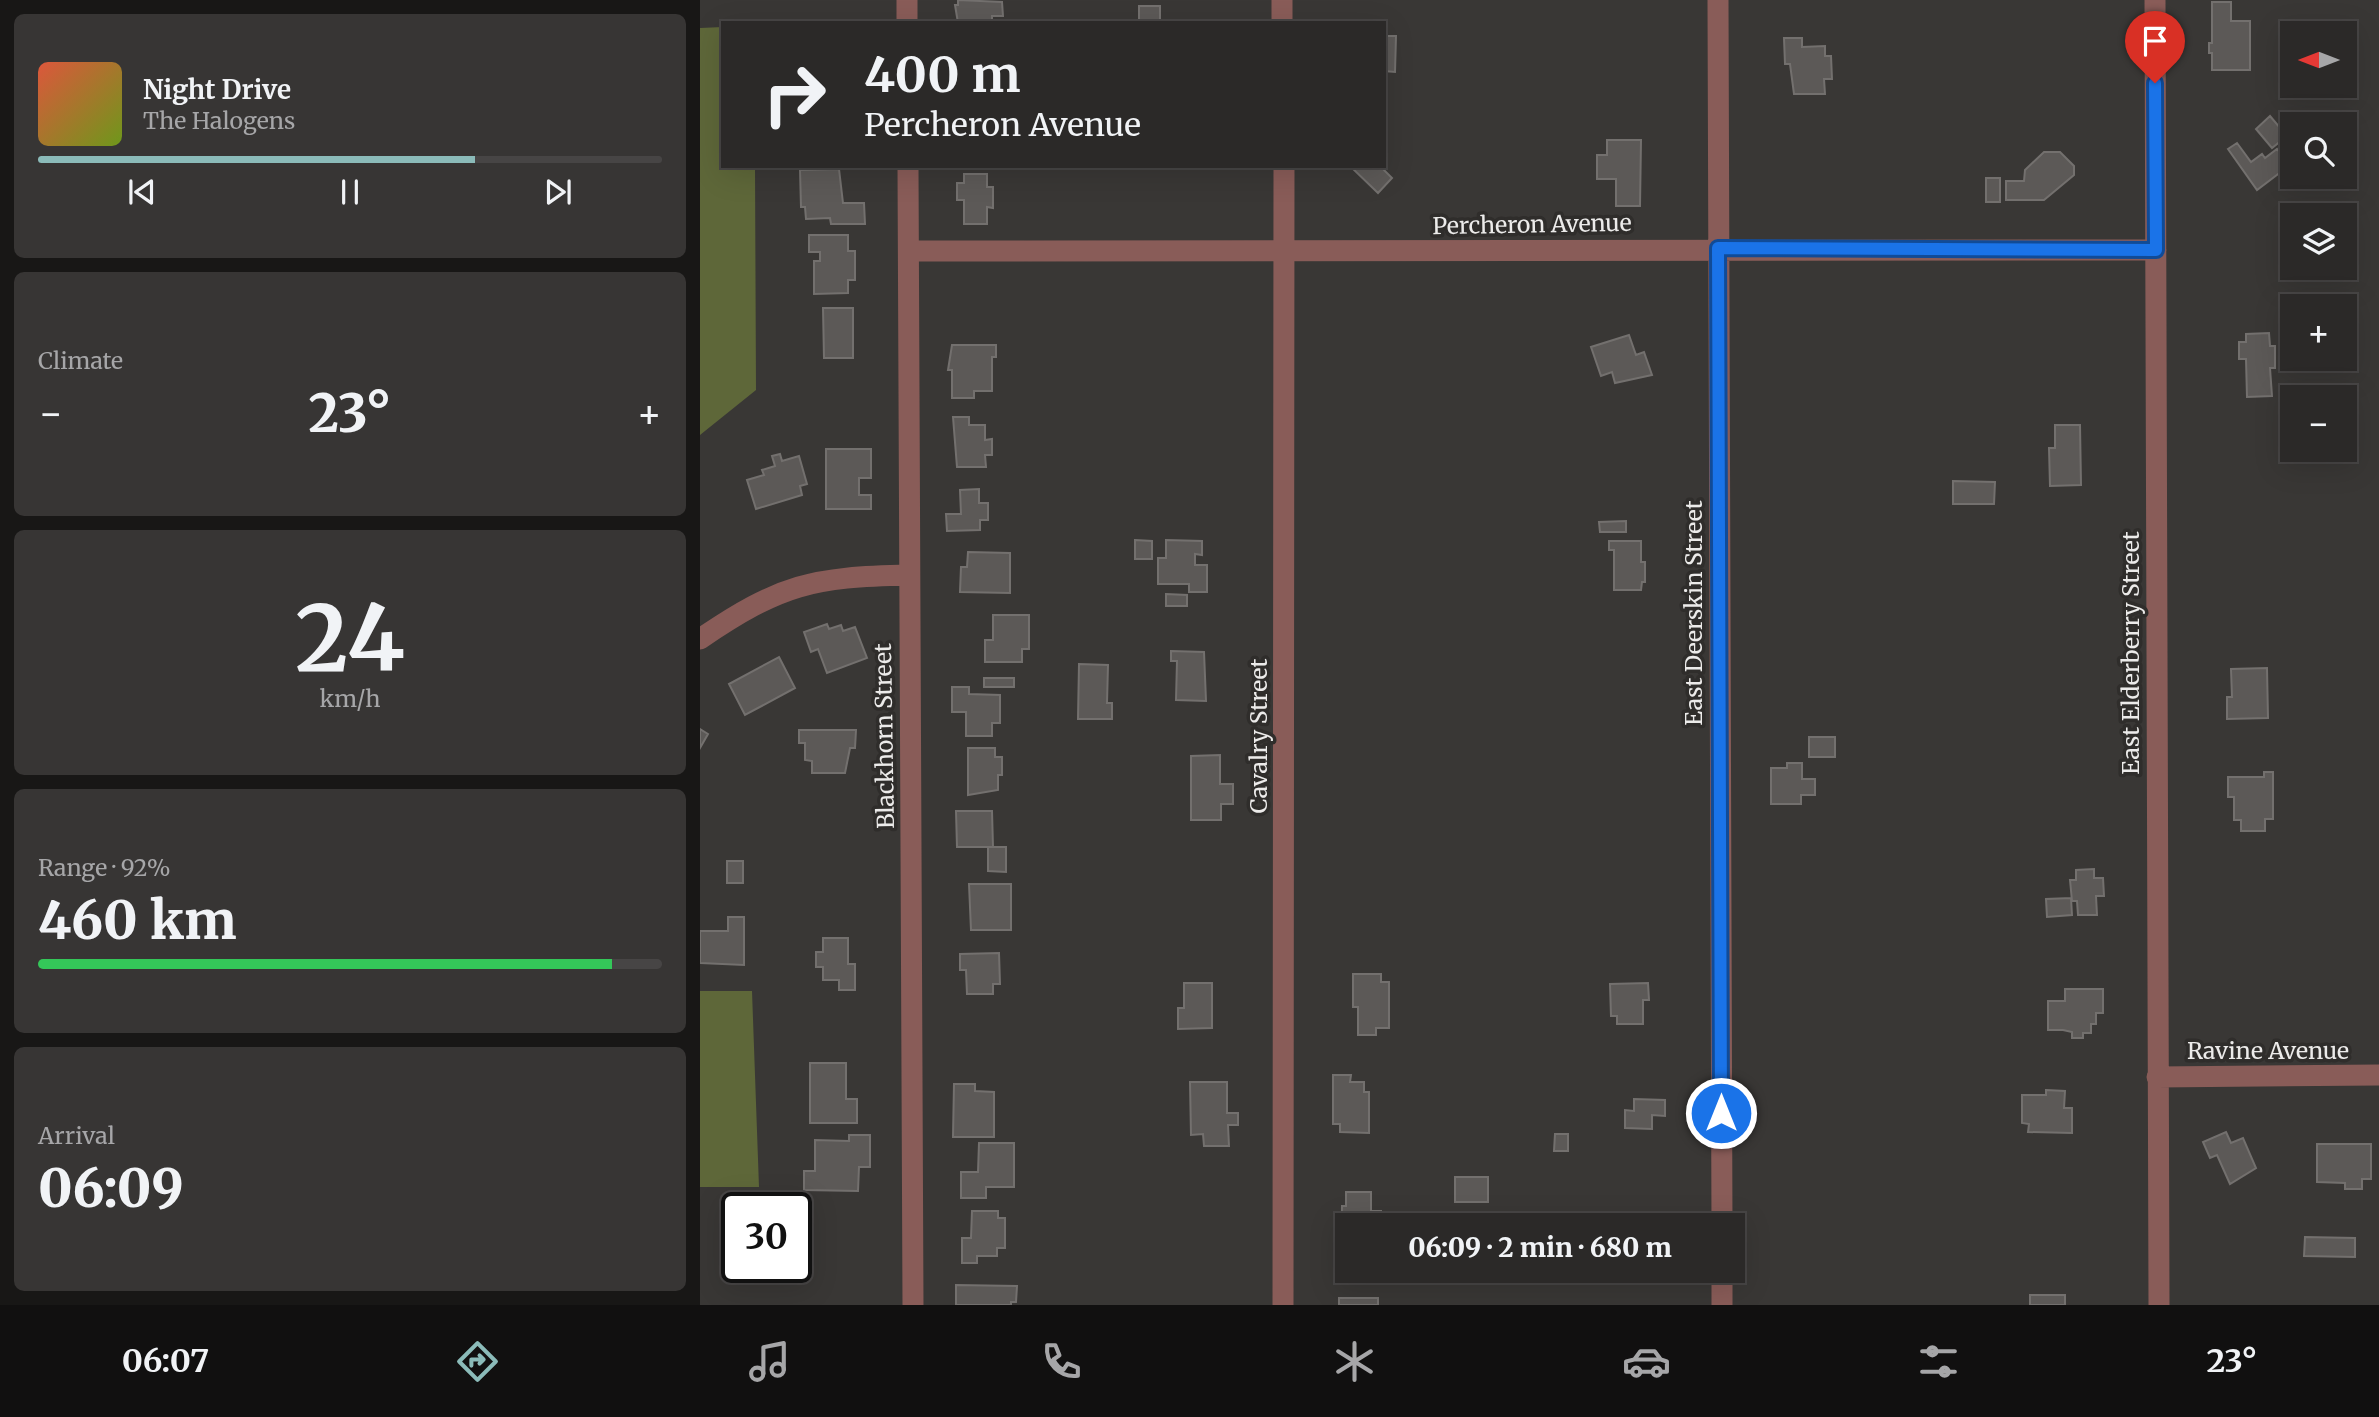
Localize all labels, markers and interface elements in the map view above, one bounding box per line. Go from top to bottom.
pin [2125,11,2185,83]
north arrow [2280,21,2357,98]
map controls [2280,21,2357,462]
icon: arrive [2136,22,2174,60]
text: 400 m [864,44,1021,105]
icon: right [749,49,840,140]
text: Night Drive [143,73,291,106]
text: Percheron Avenue [864,105,1141,145]
text: The Halogens [143,106,295,135]
button: search [2280,112,2357,189]
icon: previous [123,173,161,211]
icon: pause [331,173,369,211]
icon: next [539,173,577,211]
button: layers [2280,203,2357,280]
street label: Percheron Avenue [1432,208,1632,240]
button: + [2280,294,2357,371]
text: Climate [38,346,123,375]
text: 23° [309,381,392,446]
button: − [2280,385,2357,462]
text: − [38,390,63,437]
text: + [637,390,662,437]
street label: East Deerskin Street [1679,500,1708,726]
street label: East Elderberry Street [2116,531,2145,775]
text: 24 [295,581,405,696]
street label: Blackhorn Street [868,643,900,829]
street label: Cavalry Street [1244,658,1273,814]
text: km/h [320,684,380,713]
text: Range · 92% [38,853,171,882]
text: 460 km [38,888,237,953]
street label: Ravine Avenue [2187,1036,2349,1065]
position arrow [1684,1076,1758,1150]
text: Arrival [38,1121,115,1150]
text: 06:09 [38,1156,184,1221]
speed limit sign: 30 [721,1192,812,1283]
text: 06:09 · 2 min · 680 m [1408,1231,1672,1264]
icon: directions [453,1337,502,1386]
icon: music [745,1337,794,1386]
icon: phone [1037,1337,1086,1386]
icon: climate [1330,1337,1379,1386]
icon: car [1622,1337,1671,1386]
icon: filters [1914,1337,1963,1386]
text: 06:07 [122,1341,209,1381]
text: 23° [2207,1341,2257,1381]

